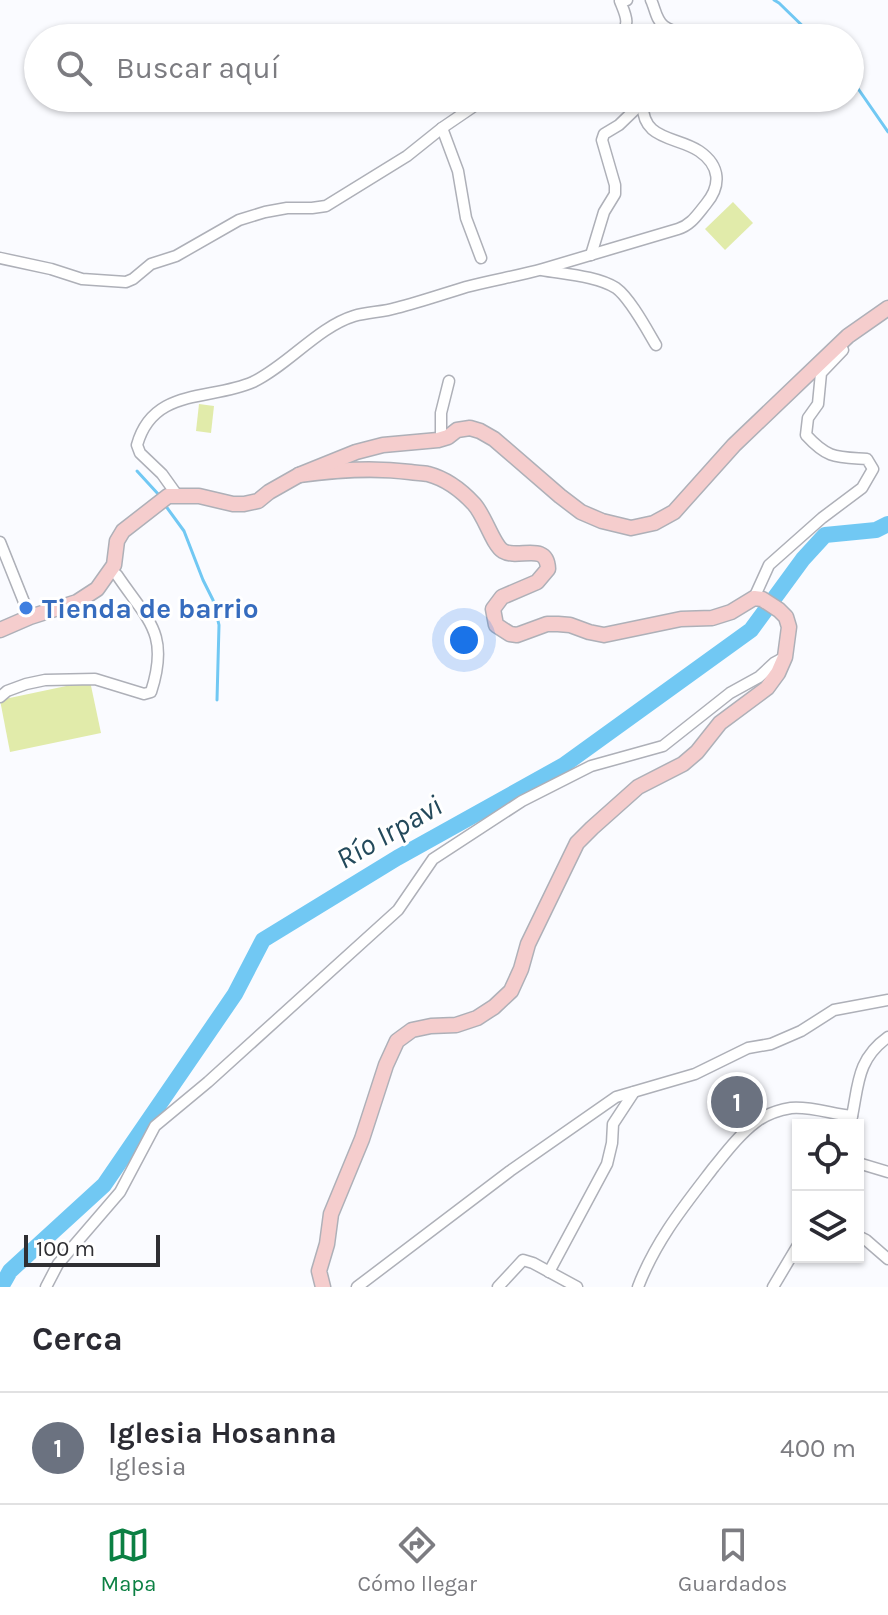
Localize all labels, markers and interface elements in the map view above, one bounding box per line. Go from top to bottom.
search box [24,24,864,112]
icon: search [52,46,96,90]
text: Buscar aquí [116,50,280,86]
place label: Tienda de barrio [42,592,259,625]
marker: Tienda de barrio [17,599,35,617]
your location [444,620,484,660]
water label: Río Irpavi [330,787,448,877]
pin: 1 [711,1072,763,1132]
map controls [792,1119,864,1263]
button: locate [792,1119,864,1191]
button: layers [792,1191,864,1263]
scale bar [24,1231,160,1267]
text: 100 m [36,1236,95,1262]
text: Cerca [32,1319,123,1359]
text: Iglesia Hosanna [108,1415,337,1451]
text: 1 [53,1433,63,1464]
text: 400 m [780,1433,856,1464]
text: Iglesia [108,1451,186,1482]
tab: Mapa [101,1523,156,1597]
tab: Cómo llegar [357,1523,477,1597]
tab: Guardados [678,1523,787,1597]

